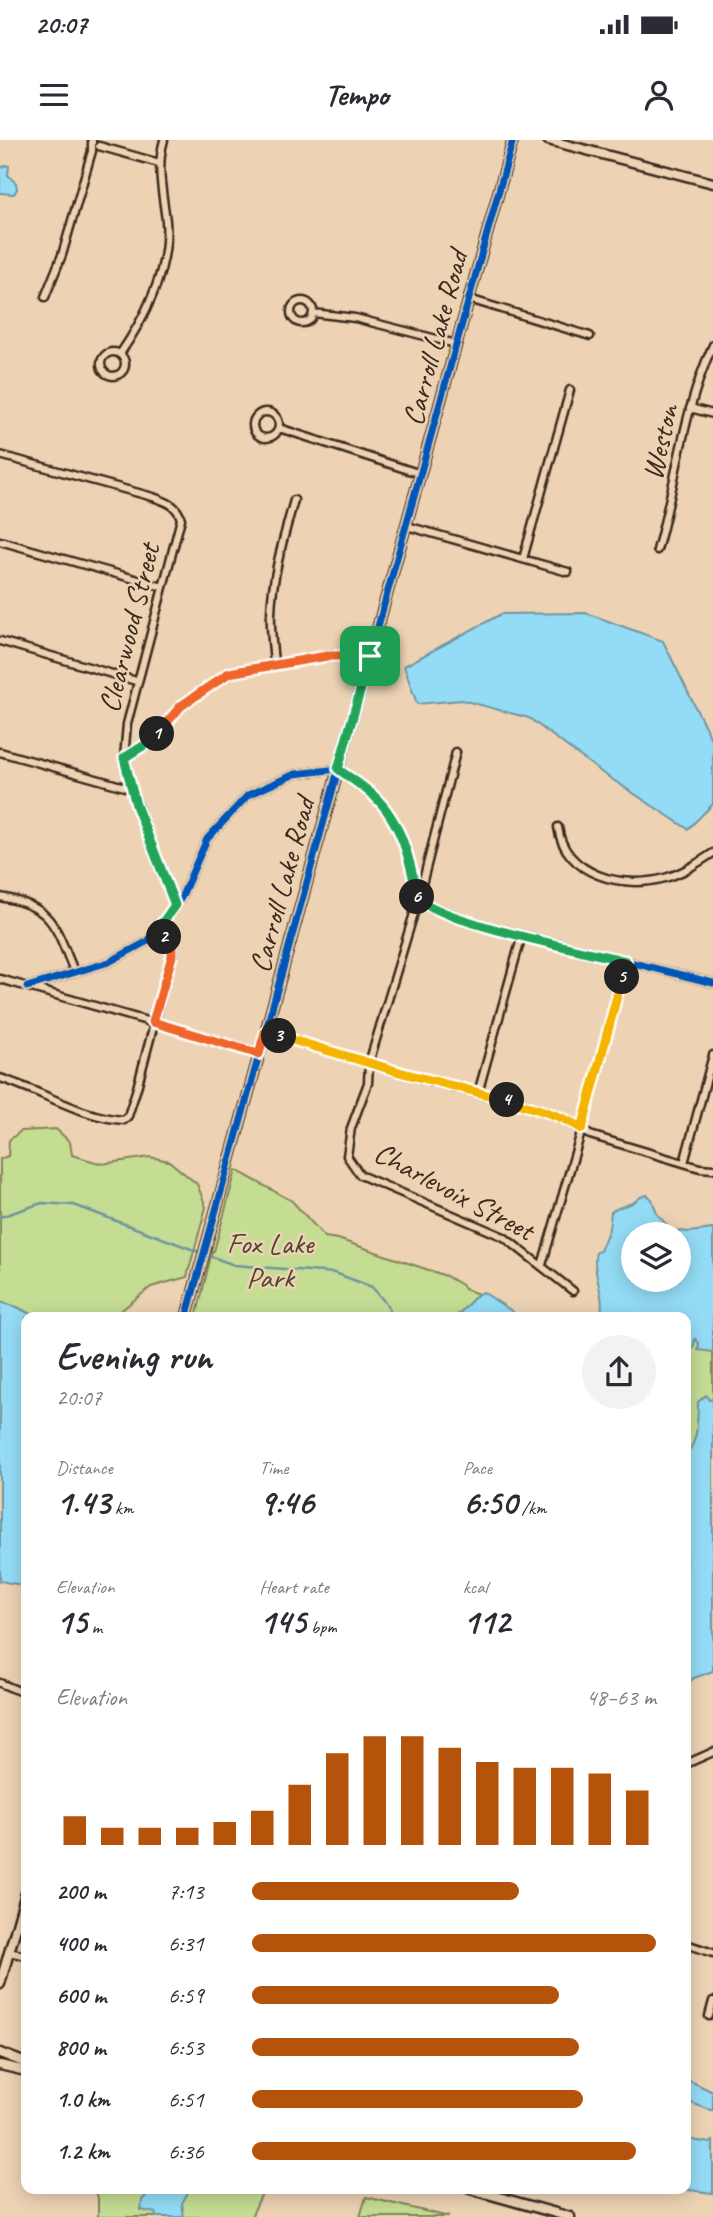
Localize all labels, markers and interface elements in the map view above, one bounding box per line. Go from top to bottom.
text: 20:07 [35,8,87,41]
text: Tempo [324,74,389,115]
icon: menu [35,76,73,114]
icon: person [640,76,678,114]
street label: Carroll Lake Road [393,242,478,430]
street label: Weston [633,399,687,483]
street label: Clearwood Street [90,537,169,716]
pin [340,626,400,686]
icon: arrive [351,637,389,675]
pin: 1 [140,716,174,752]
text: 1 [152,721,161,745]
street label: Carroll Lake Road [240,789,325,977]
pin: 6 [400,880,434,914]
text: 6 [412,884,421,908]
pin: 2 [146,920,182,954]
text: 2 [159,924,168,948]
pin: 5 [604,960,640,994]
text: 5 [617,964,626,988]
pin: 3 [262,1018,296,1054]
text: 3 [274,1023,283,1047]
pin: 4 [490,1082,524,1118]
text: 4 [502,1087,511,1111]
street label: Charlevoix Street [368,1133,543,1250]
map controls [621,1222,691,1292]
button: layers [621,1222,691,1292]
park label: Fox Lake Park [227,1224,316,1296]
text: Evening run [56,1333,212,1380]
button: share [582,1335,656,1409]
text: 20:07 [56,1383,102,1412]
text: Distance [56,1456,113,1480]
text: Time [259,1456,288,1480]
text: Pace [463,1456,492,1480]
text: 1.43 [56,1480,110,1525]
text: 9:46 [259,1480,314,1525]
text: 6:50 [463,1480,517,1525]
text: km [110,1496,133,1520]
text: /km [517,1496,546,1520]
text: Elevation [56,1575,114,1599]
text: Heart rate [259,1575,329,1599]
text: kcal [463,1575,488,1599]
text: 15 [56,1599,87,1644]
text: 145 [259,1599,306,1644]
text: 112 [463,1599,510,1644]
text: m [87,1615,102,1639]
text: bpm [306,1615,337,1639]
text: Elevation [56,1683,127,1712]
text: 48–63 m [586,1683,656,1712]
text: 200 m [56,1877,106,1906]
text: 7:13 [168,1877,204,1906]
text: 400 m [56,1929,106,1958]
text: 6:31 [168,1929,204,1958]
text: 600 m [56,1981,106,2010]
text: 6:59 [168,1981,204,2010]
text: 800 m [56,2033,106,2062]
text: 6:53 [168,2033,204,2062]
text: 1.0 km [56,2085,110,2114]
text: 6:51 [168,2085,204,2114]
text: 1.2 km [56,2137,110,2166]
text: 6:36 [168,2137,204,2166]

